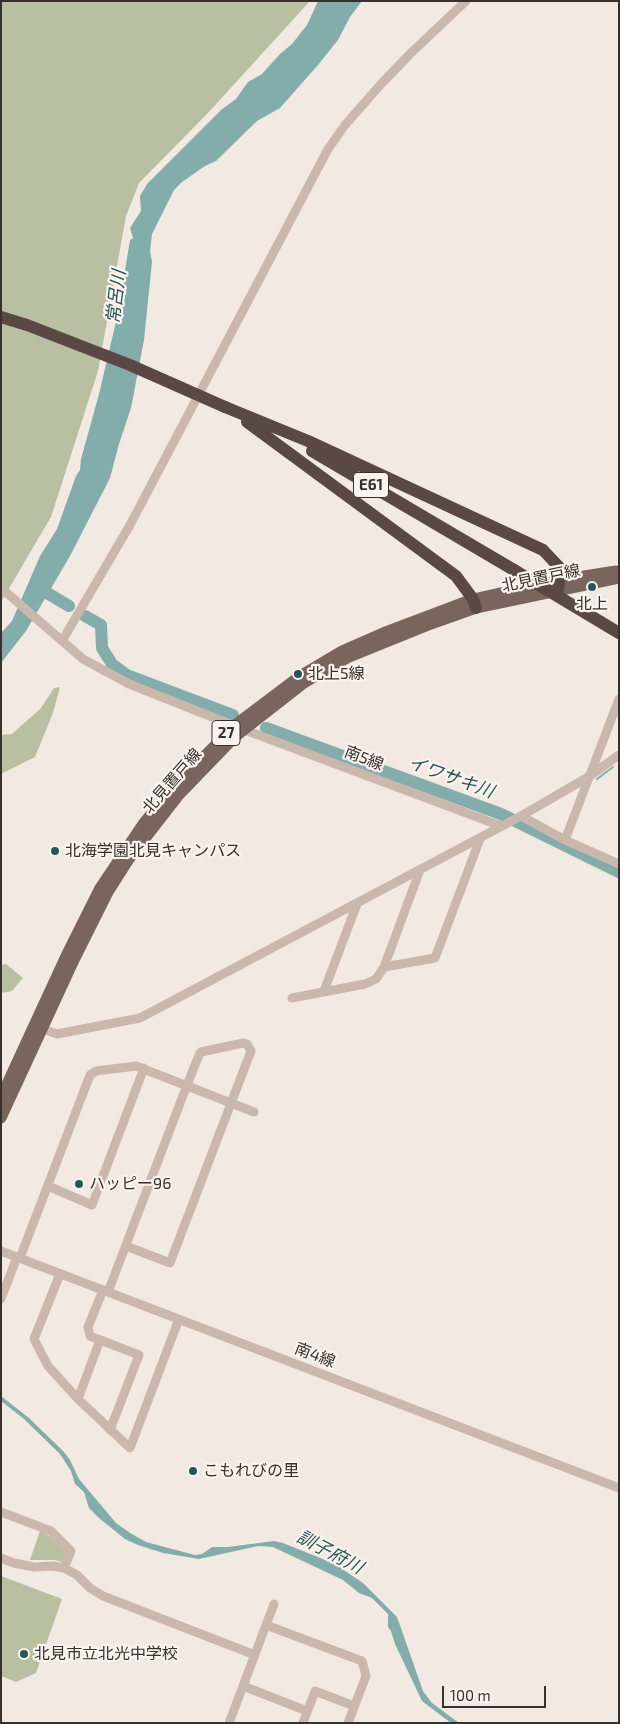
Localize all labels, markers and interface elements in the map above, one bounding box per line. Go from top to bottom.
water label: 常呂川 [102,269,130,325]
road number: E61 [354,472,388,498]
street label: 北見置戸線 [500,560,582,596]
marker: 北上 [586,581,598,593]
place label: 北上 [576,594,608,614]
place label: 北上5線 [308,664,365,684]
marker: 北上5線 [292,668,304,680]
road number: 27 [212,720,240,746]
street label: 南5線 [342,742,386,774]
street label: 北見置戸線 [139,745,205,817]
water label: イワサキ川 [405,751,497,803]
place label: 北海学園北見キャンパス [65,841,241,861]
marker: 北海学園北見キャンパス [49,845,61,857]
place label: ハッピー96 [89,1174,171,1194]
marker: ハッピー96 [73,1178,85,1190]
street label: 南4線 [292,1339,338,1371]
place label: こもれびの里 [203,1461,299,1481]
marker: こもれびの里 [187,1465,199,1477]
water label: 訓子府川 [293,1526,367,1578]
place label: 北見市立北光中学校 [34,1644,178,1664]
marker: 北見市立北光中学校 [18,1648,30,1660]
scale bar [445,1676,549,1708]
text: 100 m [450,1686,491,1704]

